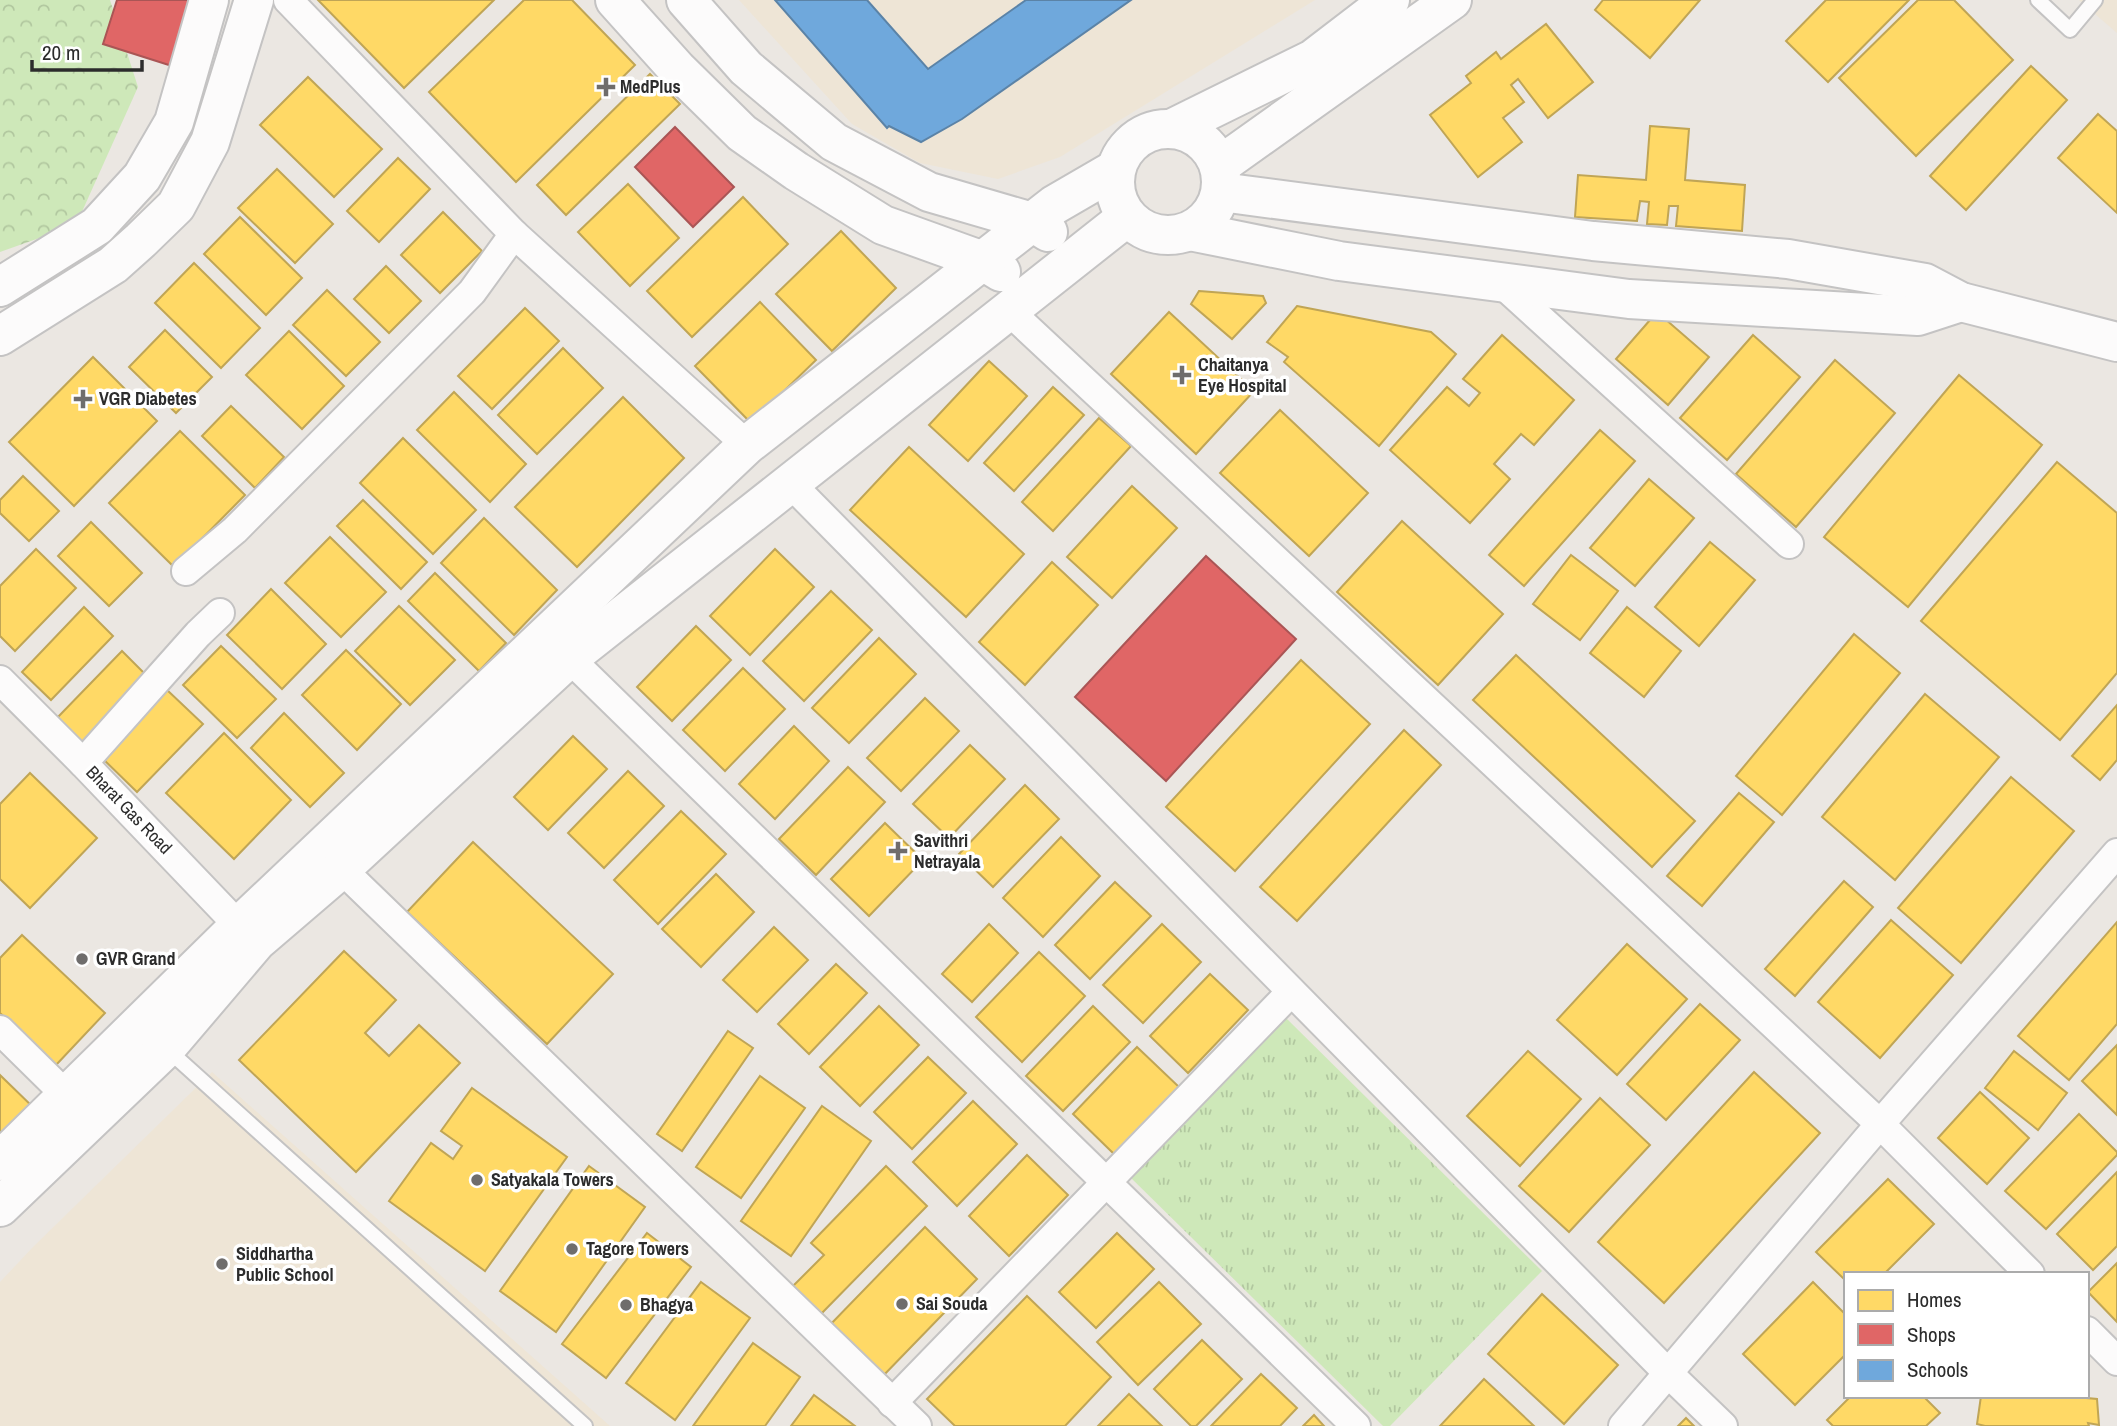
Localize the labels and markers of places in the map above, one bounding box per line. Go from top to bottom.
place label: MedPlus [620,74,681,99]
marker: MedPlus [598,79,614,95]
place label: Chaitanya Eye Hospital [1198,352,1287,398]
marker: Chaitanya Eye Hospital [1172,365,1192,385]
place label: VGR Diabetes [99,386,197,411]
marker: VGR Diabetes [73,389,93,409]
place label: Savithri Netrayala [914,828,981,874]
marker: Savithri Netrayala [888,841,908,861]
place label: GVR Grand [96,946,176,971]
marker: GVR Grand [74,951,90,967]
place label: Satyakala Towers [491,1167,614,1192]
marker: Satyakala Towers [469,1172,485,1188]
place label: Tagore Towers [586,1236,689,1261]
place label: Siddhartha Public School [236,1241,334,1287]
marker: Tagore Towers [564,1241,580,1257]
marker: Siddhartha Public School [214,1256,230,1272]
place label: Sai Souda [916,1291,988,1316]
place label: Bhagya [640,1292,694,1317]
marker: Sai Souda [894,1296,910,1312]
marker: Bhagya [618,1297,634,1313]

